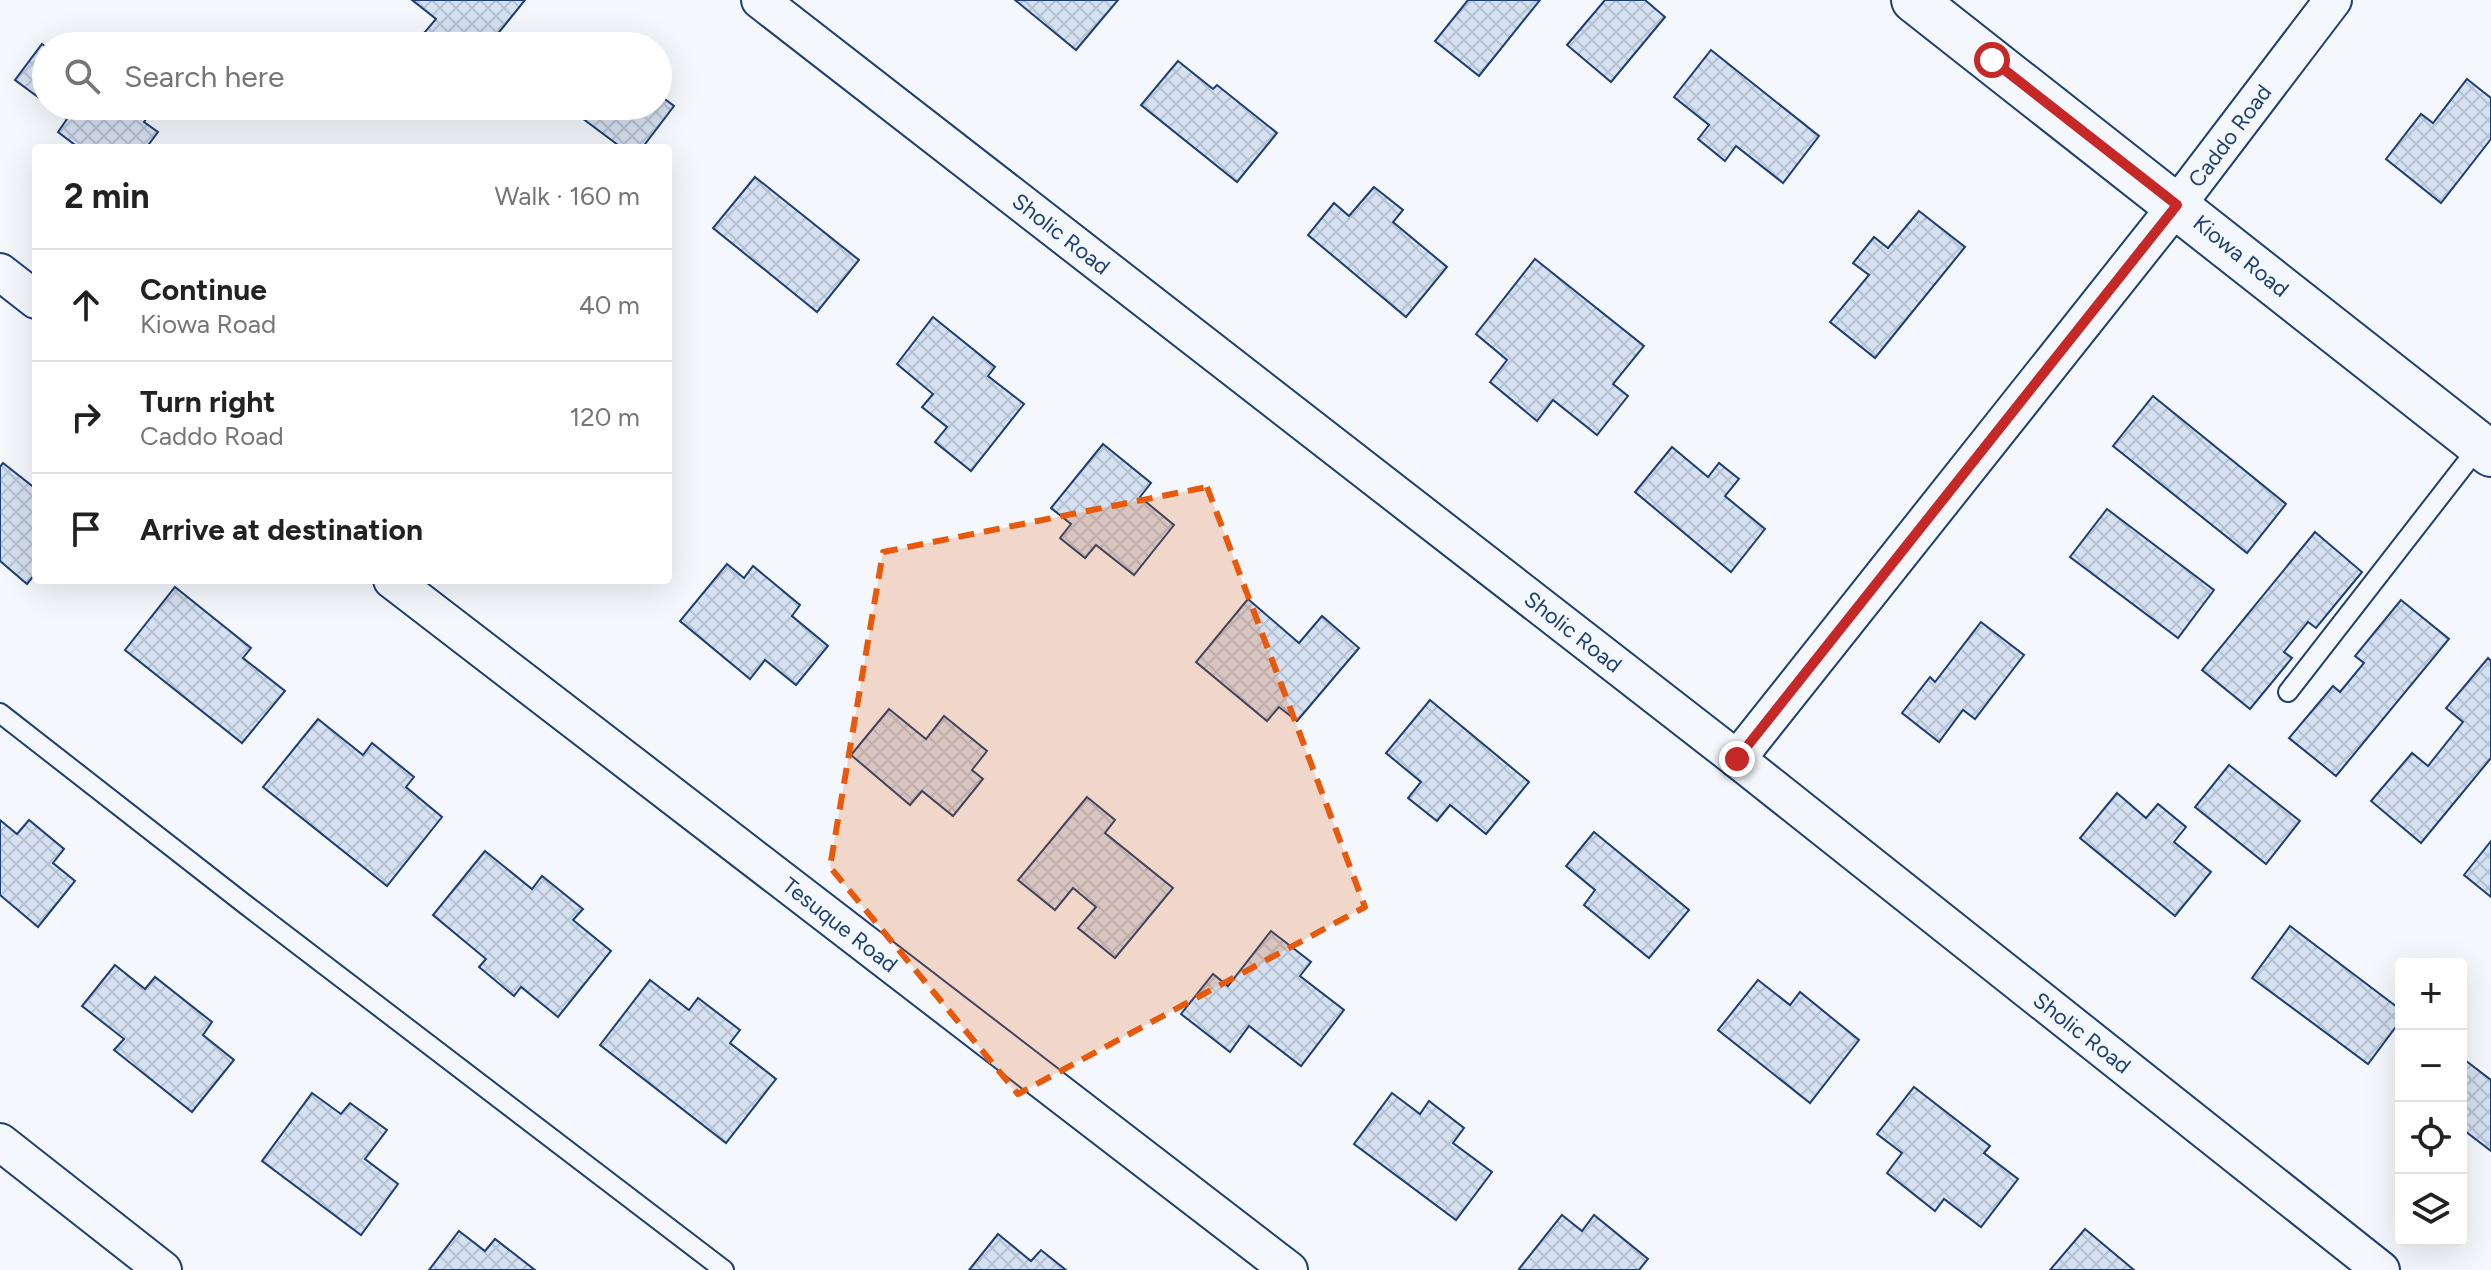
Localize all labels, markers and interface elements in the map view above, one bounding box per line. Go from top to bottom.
search box [32,32,672,120]
route start [1974,42,2010,78]
icon: search [60,54,104,98]
text: Search here [124,58,284,95]
street label: Caddo Road [2183,79,2277,193]
text: 2 min [64,176,150,217]
text: Walk · 160 m [494,180,640,212]
street label: Sholic Road [1007,188,1115,280]
street label: Kiowa Road [2188,209,2294,303]
text: Continue [140,271,267,308]
icon: ahead [64,283,108,327]
text: 40 m [579,289,640,321]
text: Kiowa Road [140,308,276,340]
text: Turn right [140,383,275,420]
icon: right [64,395,108,439]
text: 120 m [570,401,640,433]
text: Caddo Road [140,420,284,452]
icon: arrive [64,507,108,551]
text: Arrive at destination [140,511,423,548]
street label: Sholic Road [1519,586,1627,678]
route end [1719,741,1755,777]
street label: Tesuque Road [777,872,903,978]
map controls [2395,958,2467,1246]
button: + [2395,958,2467,1030]
street label: Sholic Road [2028,987,2136,1079]
button: − [2395,1030,2467,1102]
button: locate [2395,1102,2467,1174]
button: layers [2395,1174,2467,1246]

